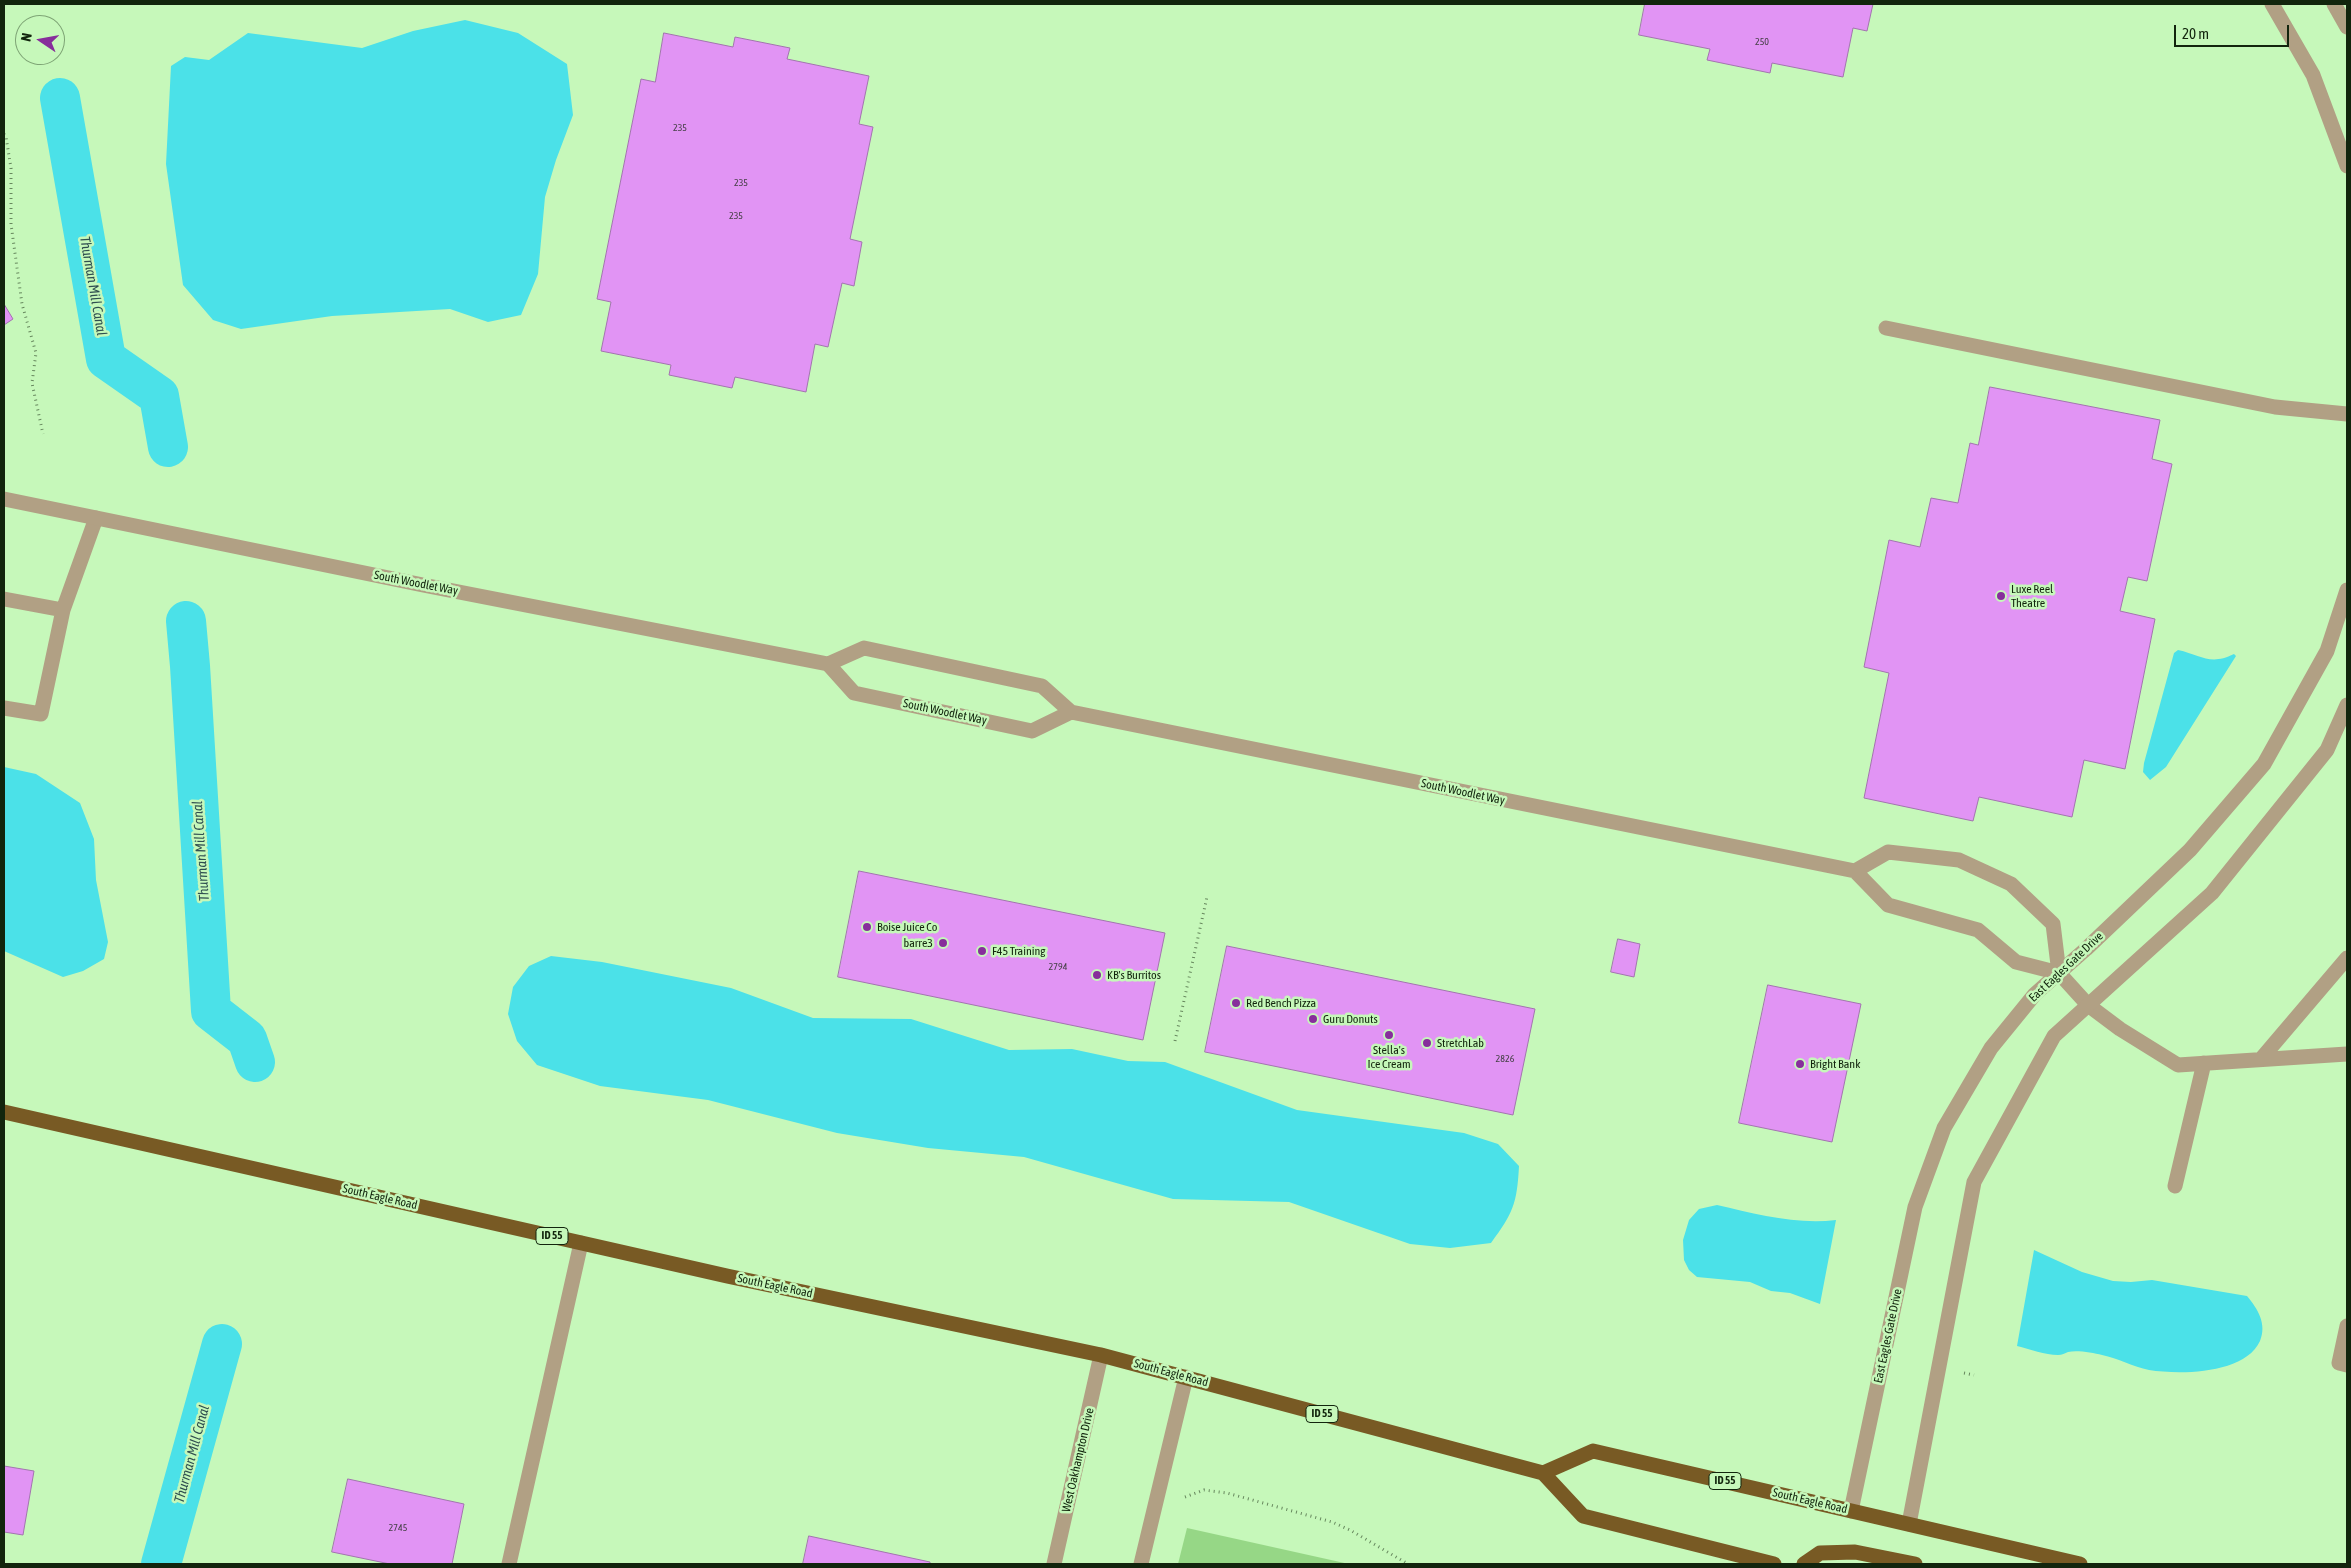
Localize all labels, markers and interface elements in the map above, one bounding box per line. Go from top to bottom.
north arrow [15,15,65,65]
scale bar [2176,15,2291,47]
text: 20 m [2182,25,2209,42]
text: N [18,31,35,43]
house number: 250 [1755,36,1769,48]
house number: 235 [673,122,687,134]
house number: 235 [734,177,748,189]
house number: 235 [729,210,743,222]
water label: Thurman Mill Canal [76,235,110,337]
street label: South Woodlet Way [373,568,459,598]
place label: Luxe Reel Theatre [2011,582,2053,610]
marker: Luxe Reel Theatre [1995,590,2007,602]
street label: South Woodlet Way [902,696,988,728]
street label: South Woodlet Way [1420,776,1506,808]
water label: Thurman Mill Canal [189,800,213,902]
place label: Boise Juice Co [877,920,937,934]
marker: Boise Juice Co [861,921,873,933]
street label: East Eagles Gate Drive [2026,929,2106,1005]
place label: barre3 [904,936,933,950]
marker: barre3 [937,937,949,949]
place label: F45 Training [992,944,1046,958]
marker: F45 Training [976,945,988,957]
house number: 2794 [1049,961,1067,973]
place label: KB's Burritos [1107,968,1161,982]
marker: KB's Burritos [1091,969,1103,981]
place label: Red Bench Pizza [1246,996,1316,1010]
marker: Red Bench Pizza [1230,997,1242,1009]
place label: Guru Donuts [1323,1012,1378,1026]
marker: Guru Donuts [1307,1013,1319,1025]
marker: Stella's Ice Cream [1383,1029,1395,1041]
place label: StretchLab [1437,1036,1484,1050]
marker: StretchLab [1421,1037,1433,1049]
place label: Stella's Ice Cream [1367,1043,1411,1071]
house number: 2826 [1496,1053,1514,1065]
place label: Bright Bank [1810,1057,1860,1071]
marker: Bright Bank [1794,1058,1806,1070]
street label: South Eagle Road [341,1181,419,1213]
road number: ID 55 [536,1228,568,1244]
street label: South Eagle Road [736,1271,814,1301]
street label: East Eagles Gate Drive [1871,1288,1905,1384]
street label: South Eagle Road [1132,1356,1210,1390]
water label: Thurman Mill Canal [171,1403,213,1505]
road number: ID 55 [1306,1406,1338,1422]
street label: West Oakhampton Drive [1059,1407,1097,1513]
road number: ID 55 [1709,1472,1741,1490]
street label: South Eagle Road [1771,1485,1849,1517]
house number: 2745 [389,1522,407,1534]

